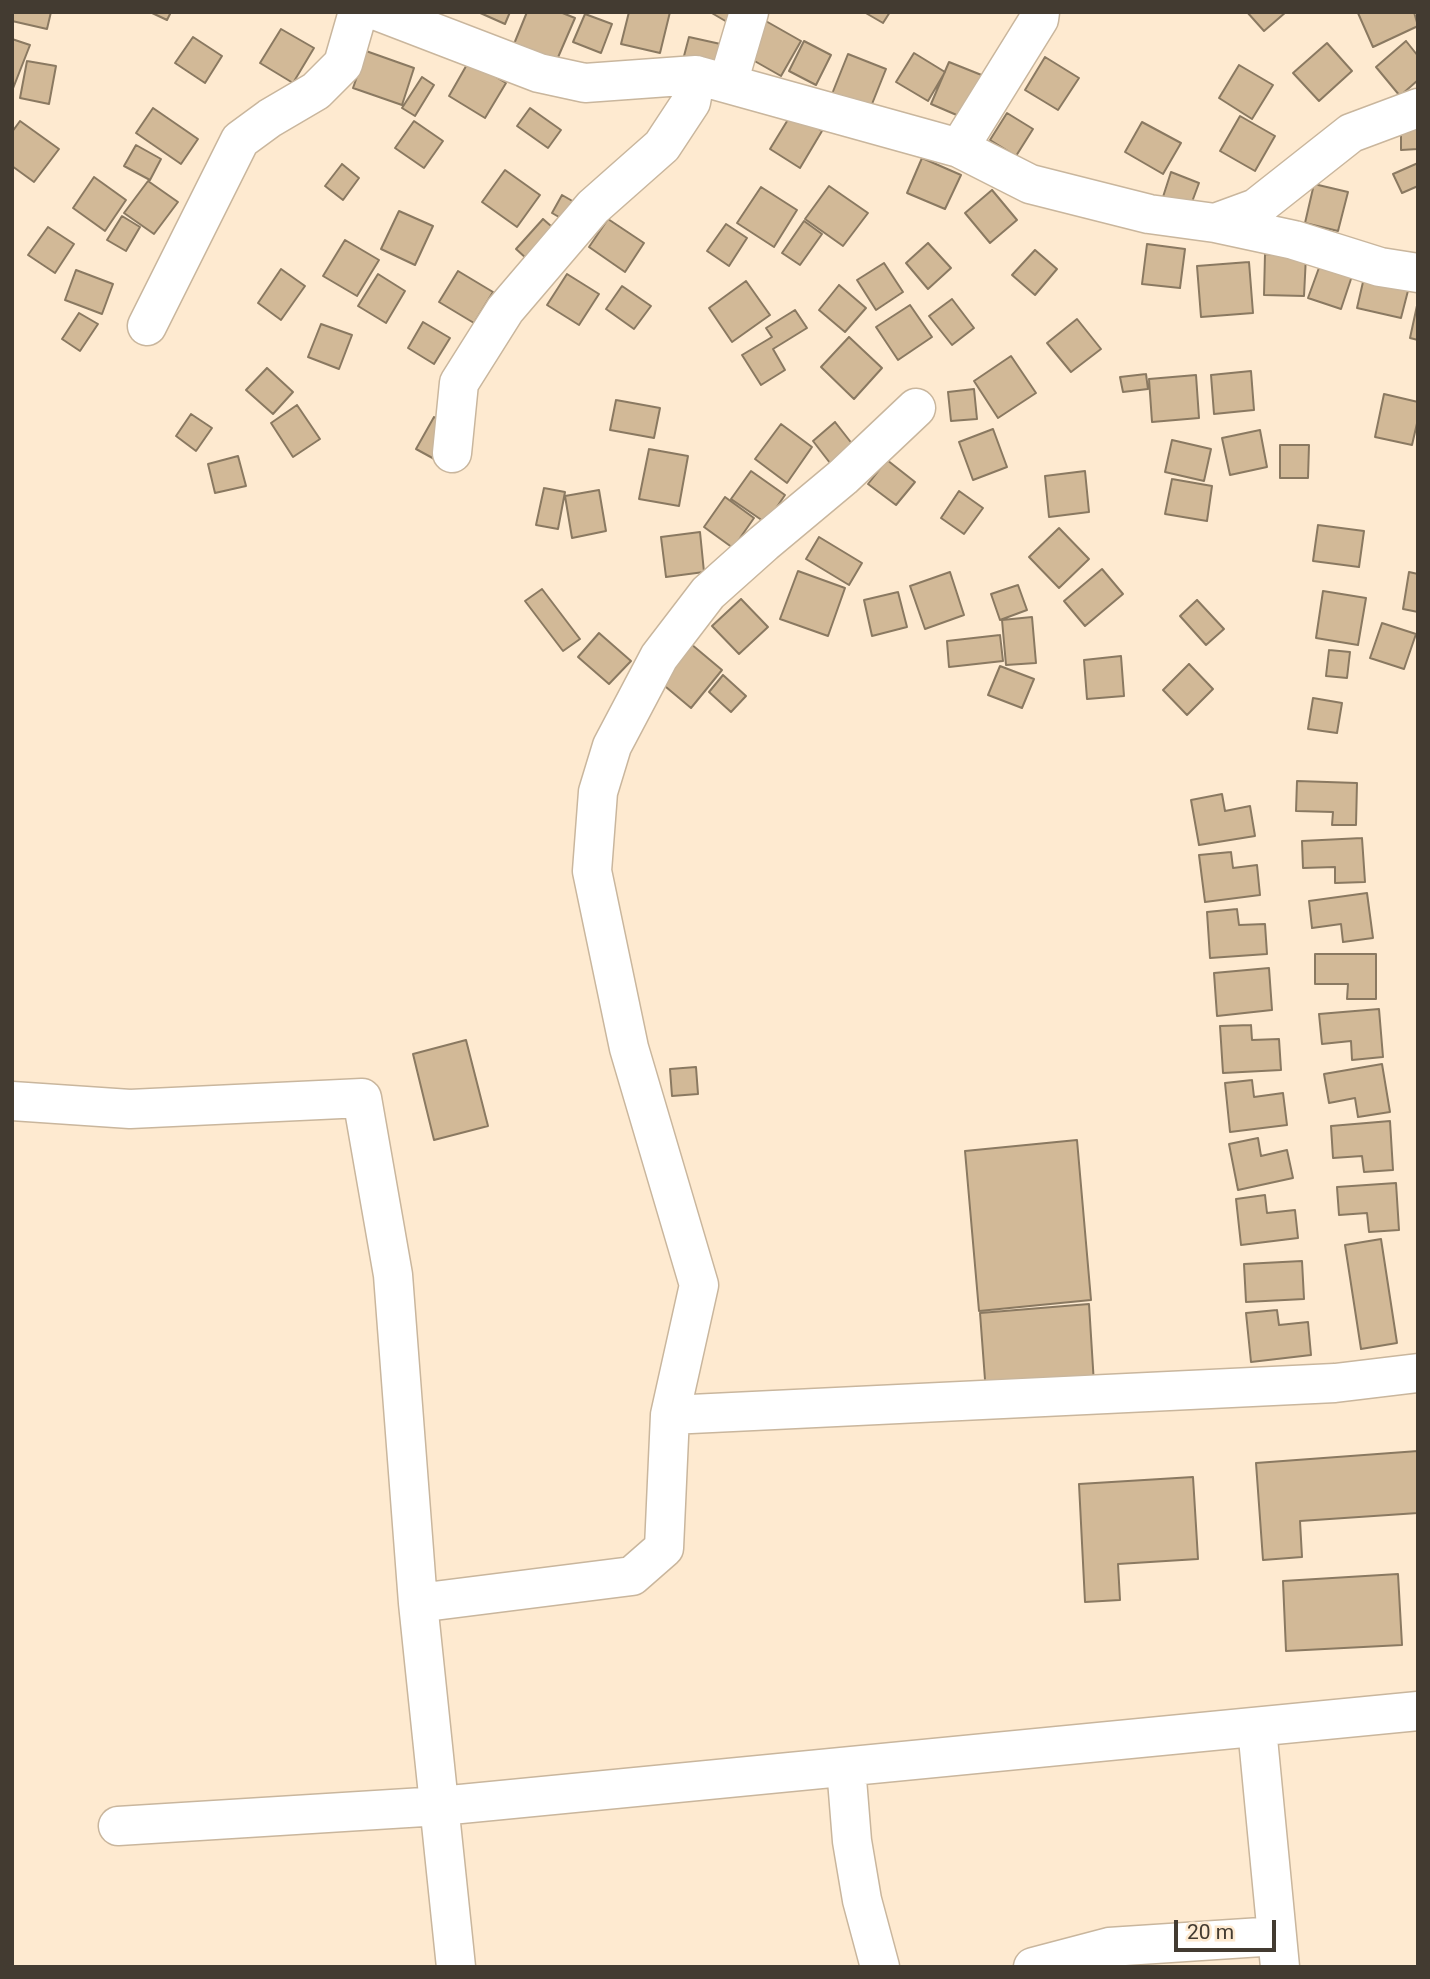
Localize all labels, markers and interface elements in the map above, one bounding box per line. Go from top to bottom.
scale bar [1178,1906,1280,1950]
text: 20 m [1187,1920,1234,1944]

